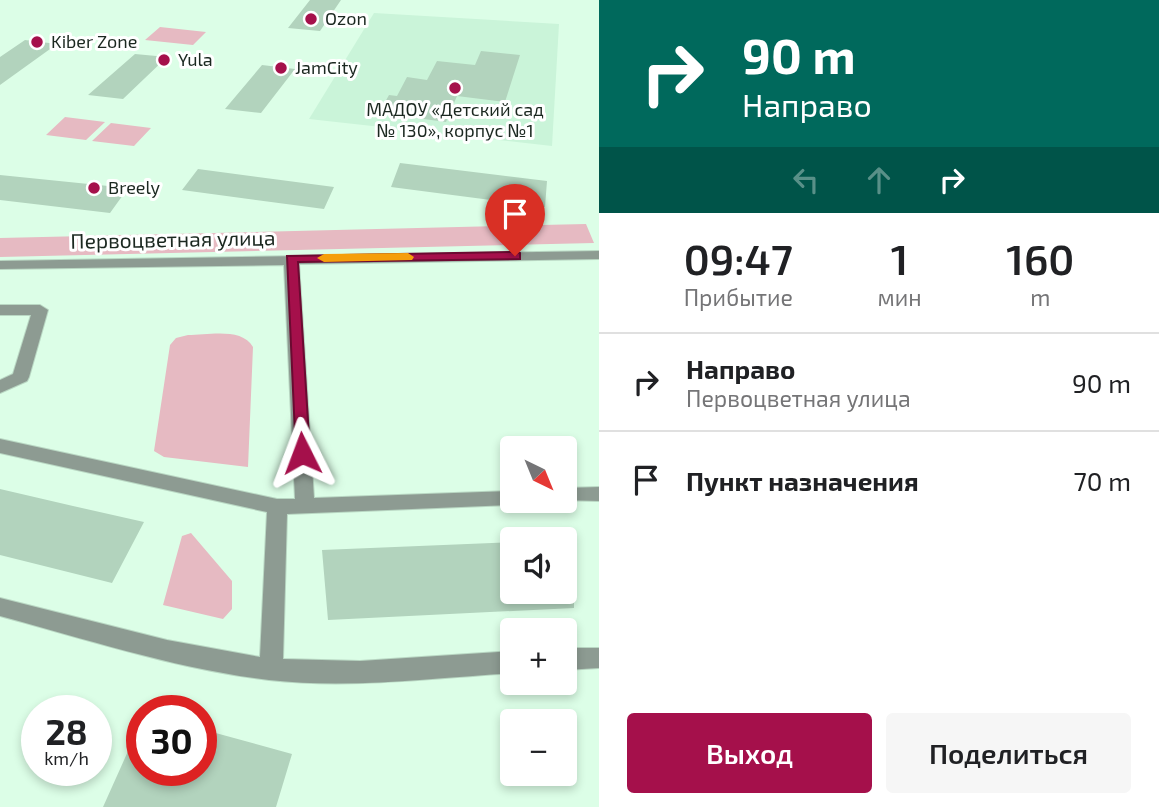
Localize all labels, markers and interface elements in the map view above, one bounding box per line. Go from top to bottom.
place label: Ozon [325,7,367,29]
marker: Ozon [303,11,319,27]
text: 90 m [742,25,856,84]
icon: right [627,28,718,119]
place label: Kiber Zone [51,30,137,52]
marker: Kiber Zone [29,34,45,50]
place label: Yula [178,48,213,70]
marker: Yula [156,52,172,68]
place label: JamCity [295,56,358,78]
marker: JamCity [273,60,289,76]
marker: МАДОУ «Детский сад № 130», корпус №1 [447,80,463,96]
text: Направо [742,85,872,123]
place label: МАДОУ «Детский сад № 130», корпус №1 [366,98,544,141]
icon: left [787,161,825,199]
icon: ahead [860,161,898,199]
icon: right [933,161,971,199]
place label: Breely [108,176,160,198]
marker: Breely [86,180,102,196]
pin [485,184,545,256]
icon: arrive [496,195,534,233]
street label: Первоцветная улица [70,224,276,254]
text: 09:47 [684,233,793,283]
text: 1 [891,233,908,283]
text: 160 [1006,233,1074,283]
text: Прибытие [684,283,793,311]
text: мин [878,283,922,311]
text: m [1030,283,1050,311]
text: Направо [686,353,795,384]
icon: right [627,363,665,401]
text: 90 m [1072,367,1131,398]
text: Первоцветная улица [686,384,911,412]
position arrow [265,416,339,490]
north arrow [500,436,578,513]
map controls [500,436,577,786]
icon: arrive [627,461,665,499]
text: Пункт назначения [686,465,919,496]
text: 70 m [1073,465,1131,496]
button: sound [500,527,577,604]
button: + [500,618,577,695]
speed limit sign: 30 [126,695,217,786]
button: − [500,709,577,786]
text: 28 [45,710,88,752]
button: Выход [627,713,872,793]
button: Поделиться [886,713,1131,793]
text: km/h [44,747,89,769]

